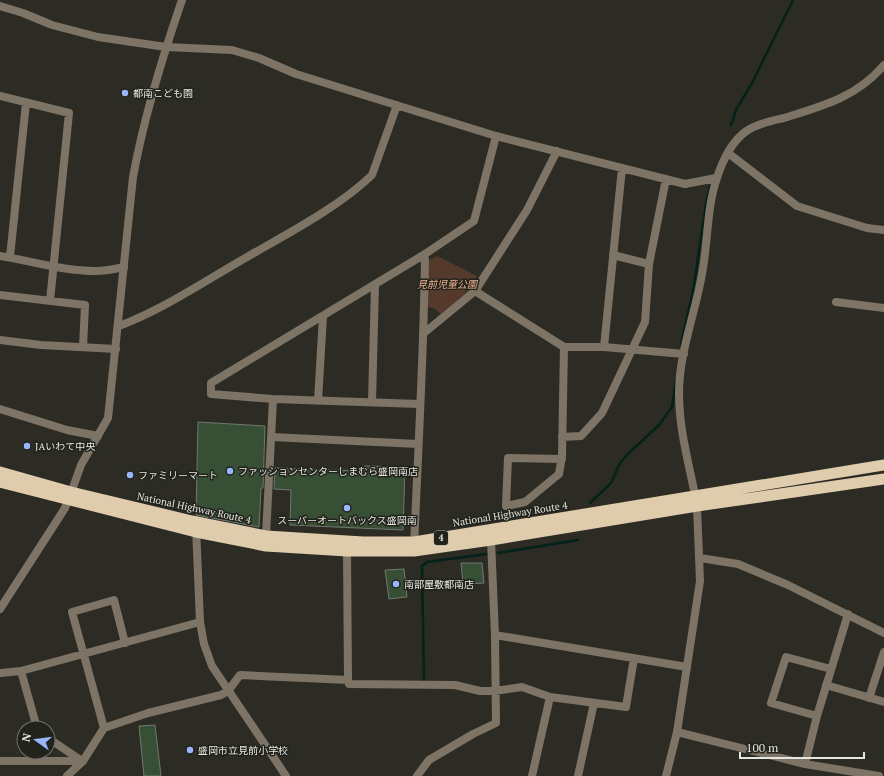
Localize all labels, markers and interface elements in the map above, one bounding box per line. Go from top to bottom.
place label: 都南こども園 [133,87,193,100]
marker: 都南こども園 [120,88,130,98]
park label: 見前児童公園 [417,278,479,291]
place label: JAいわて中央 [35,440,96,453]
marker: JAいわて中央 [22,441,32,451]
place label: ファッションセンターしまむら盛岡南店 [238,465,418,478]
marker: ファッションセンターしまむら盛岡南店 [225,466,235,476]
place label: ファミリーマート [138,469,218,482]
marker: ファミリーマート [125,470,135,480]
street label: National Highway Route 4 [136,490,253,527]
street label: National Highway Route 4 [452,498,569,530]
marker: スーパーオートバックス盛岡南 [342,503,352,513]
place label: スーパーオートバックス盛岡南 [277,514,417,527]
road number: 4 [434,531,448,545]
place label: 南部屋敷都南店 [404,578,474,591]
marker: 南部屋敷都南店 [391,579,401,589]
north arrow [16,720,56,760]
text: N [18,731,34,743]
scale bar [740,734,864,760]
text: 100 m [746,740,779,755]
place label: 盛岡市立見前小学校 [198,744,288,757]
marker: 盛岡市立見前小学校 [185,745,195,755]

